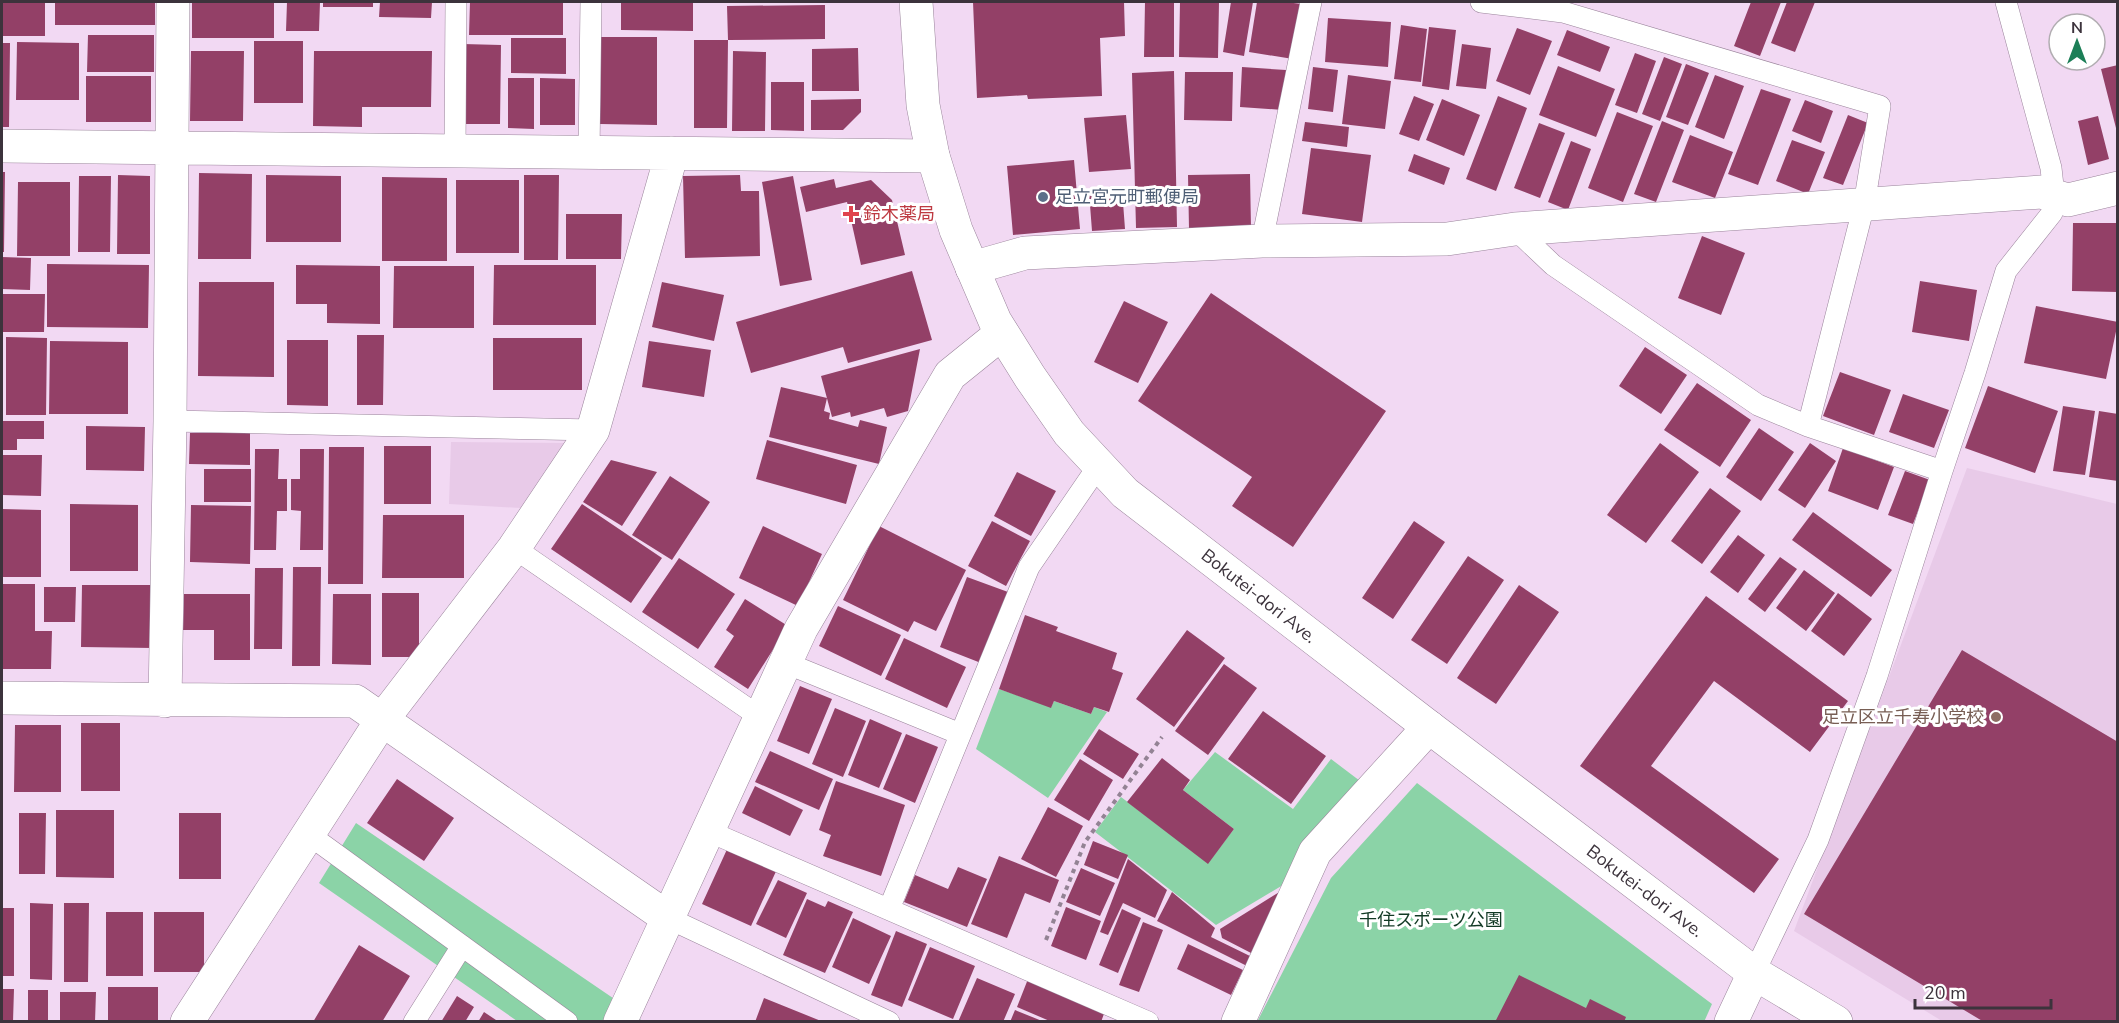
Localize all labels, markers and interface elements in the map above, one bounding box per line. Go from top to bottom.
north arrow [2047,12,2107,72]
text: N [2071,17,2083,39]
place label: 足立宮元町郵便局 [1055,185,1199,209]
marker: 足立宮元町郵便局 [1036,190,1050,204]
place label: 鈴木薬局 [863,202,935,226]
marker: 鈴木薬局 [844,207,858,221]
street label: Bokutei-dori Ave. [1196,543,1322,649]
place label: 足立区立千寿小学校 [1822,705,1984,729]
marker: 足立区立千寿小学校 [1989,710,2003,724]
street label: Bokutei-dori Ave. [1582,839,1708,943]
park label: 千住スポーツ公園 [1359,908,1503,932]
scale bar [1915,972,2052,1010]
text: 20 m [1924,981,1966,1005]

